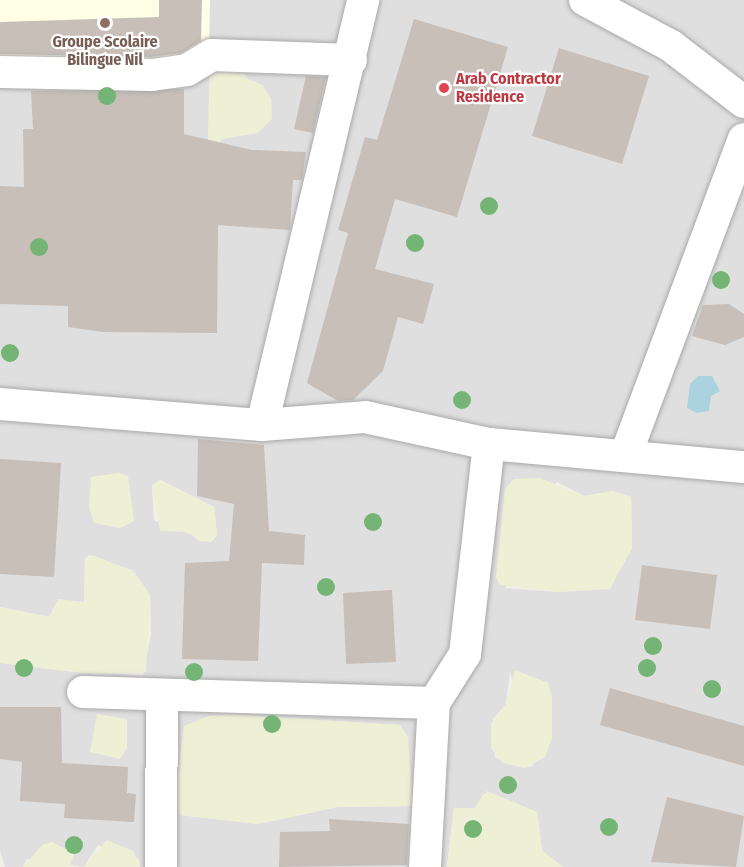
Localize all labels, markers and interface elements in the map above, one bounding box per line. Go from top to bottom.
marker: Groupe Scolaire Bilingue Nil [98,16,112,30]
place label: Groupe Scolaire Bilingue Nil [52,32,158,70]
place label: Arab Contractor Residence [456,69,561,107]
marker: Arab Contractor Residence [437,81,451,95]

